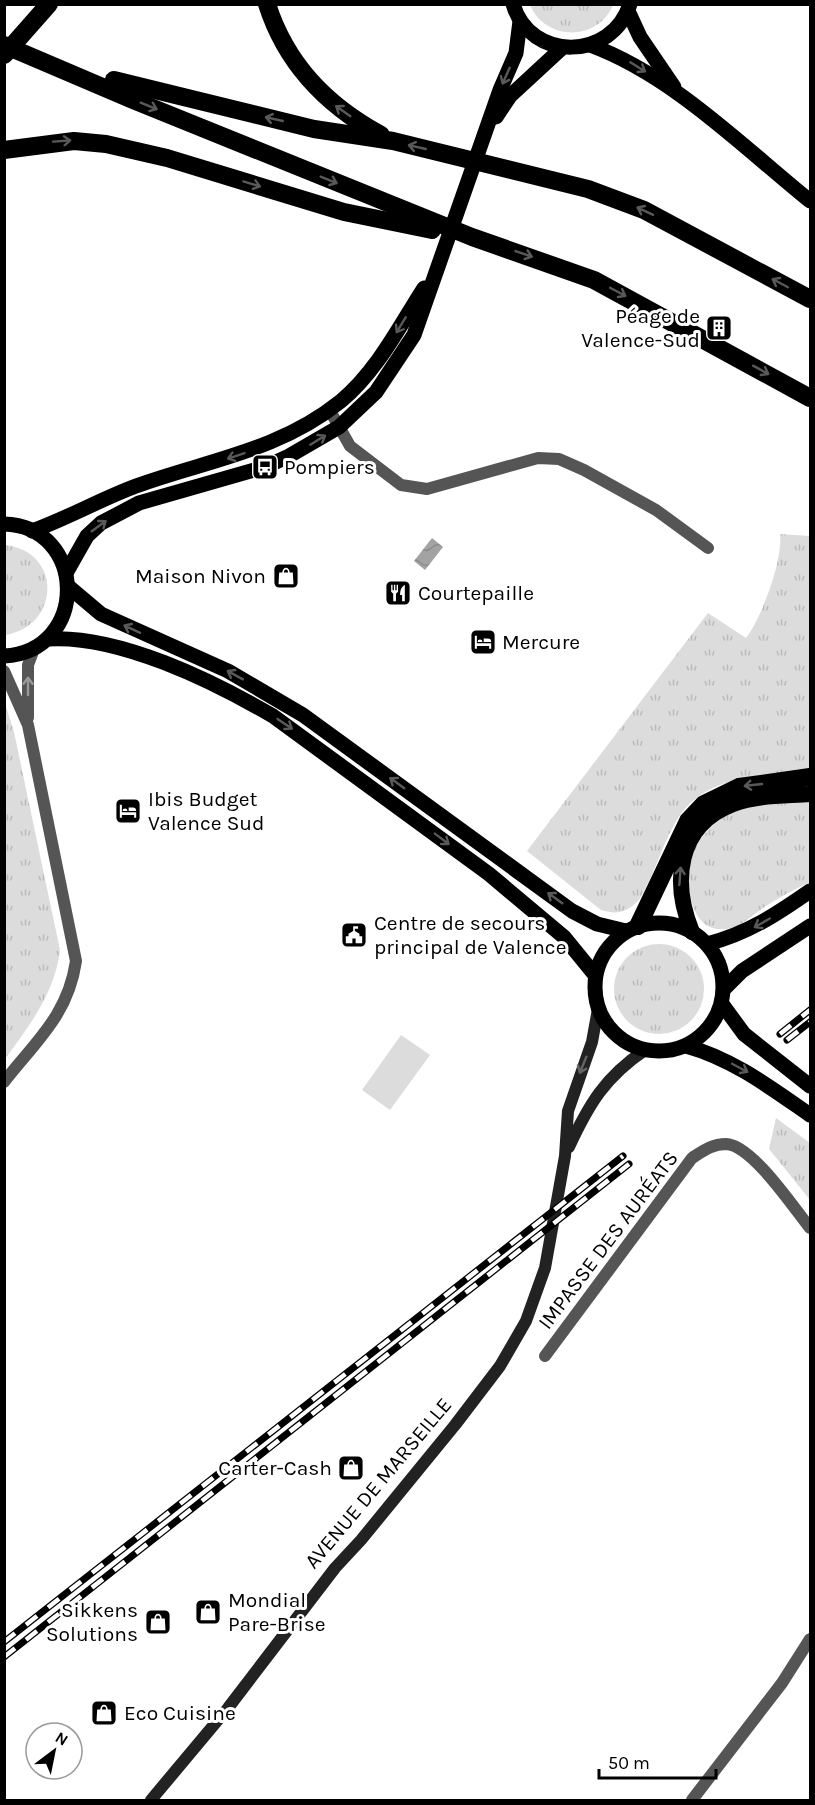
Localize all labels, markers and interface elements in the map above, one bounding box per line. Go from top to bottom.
one-way arrow [629,62,646,74]
one-way arrow [500,67,511,85]
one-way arrow [139,101,157,112]
one-way arrow [335,105,352,117]
one-way arrow [265,113,284,125]
one-way arrow [52,136,72,147]
one-way arrow [407,140,426,152]
one-way arrow [320,175,338,186]
one-way arrow [242,179,261,190]
one-way arrow [637,205,655,217]
one-way arrow [514,250,533,261]
one-way arrow [772,277,790,288]
one-way arrow [609,286,626,298]
place label: Péage de Valence-Sud [581,304,700,352]
building icon: Péage de Valence-Sud [704,313,734,343]
one-way arrow [394,316,406,333]
one-way arrow [752,364,769,376]
one-way arrow [309,433,326,445]
one-way arrow [227,452,246,463]
bus stop icon: Pompiers [250,452,280,482]
place label: Pompiers [284,455,375,479]
one-way arrow [91,520,107,532]
shop icon: Maison Nivon [271,561,301,591]
place label: Maison Nivon [135,564,266,588]
restaurant icon: Courtepaille [383,578,413,608]
place label: Courtepaille [418,581,534,605]
one-way arrow [123,622,141,634]
hotel icon: Mercure [468,627,498,657]
place label: Mercure [502,630,580,654]
one-way arrow [227,669,244,681]
one-way arrow [22,677,34,697]
one-way arrow [276,718,292,730]
one-way arrow [390,777,406,789]
one-way arrow [743,780,763,791]
place label: Ibis Budget Valence Sud [148,787,265,835]
hotel icon: Ibis Budget Valence Sud [113,796,143,826]
one-way arrow [434,833,450,845]
one-way arrow [675,866,686,886]
one-way arrow [547,892,563,904]
place label: Centre de secours principal de Valence [374,911,566,959]
one-way arrow [754,918,771,930]
public building icon: Centre de secours principal de Valence [339,920,369,950]
one-way arrow [577,1055,588,1074]
one-way arrow [731,1062,748,1074]
street label: IMPASSE DES AURÉATS [533,1146,683,1334]
street label: AVENUE DE MARSEILLE [300,1393,456,1573]
shop icon: Carter-Cash [336,1453,366,1483]
place label: Carter-Cash [218,1456,332,1480]
place label: Mondial Pare-Brise [228,1588,326,1636]
shop icon: Mondial Pare-Brise [193,1597,223,1627]
place label: Sikkens Solutions [46,1598,138,1646]
shop icon: Sikkens Solutions [143,1607,173,1637]
shop icon: Eco Cuisine [89,1698,119,1728]
place label: Eco Cuisine [124,1701,236,1725]
north arrow [24,1721,84,1781]
text: N [52,1728,72,1750]
scale bar [599,1742,716,1780]
text: 50 m [608,1752,650,1774]

